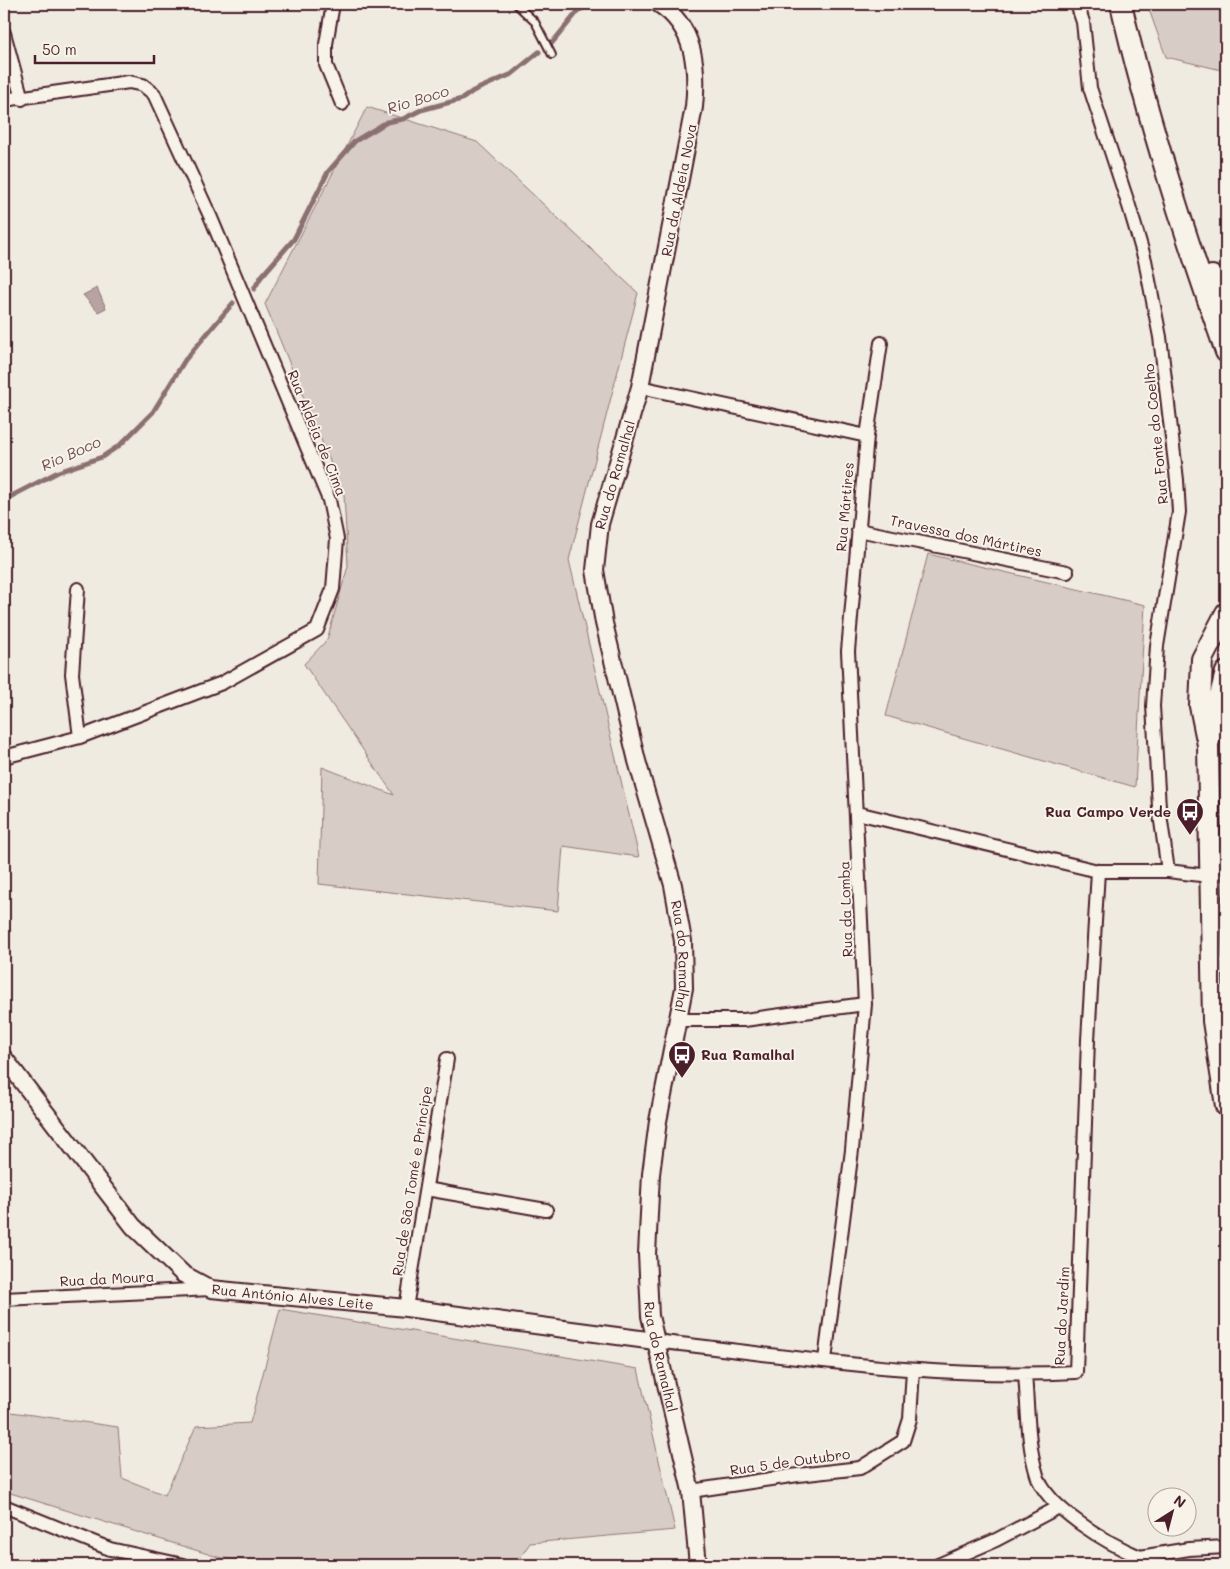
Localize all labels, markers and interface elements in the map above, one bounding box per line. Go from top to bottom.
scale bar [35,32,154,64]
text: 50 m [42,39,77,59]
water label: Rio Boco [384,80,451,118]
street label: Rua da Aldeia Nova [656,122,701,258]
street label: Rua Fonte do Coelho [1139,363,1172,505]
street label: Rua Aldeia de Cima [284,367,351,499]
street label: Rua do Ramalhal [590,418,639,532]
water label: Rio Boco [37,431,104,475]
street label: Rua Mártires [831,461,858,552]
street label: Travessa dos Mártires [888,510,1044,561]
bus stop icon: Rua Campo Verde [1175,797,1205,836]
place label: Rua Campo Verde [1045,802,1171,821]
street label: Rua da Lomba [834,861,857,958]
street label: Rua do Ramalhal [667,899,694,1014]
bus stop icon: Rua Ramalhal [667,1040,697,1079]
place label: Rua Ramalhal [701,1045,795,1064]
street label: Rua de São Tomé e Príncipe [387,1084,436,1277]
street label: Rua do Jardim [1049,1266,1074,1366]
street label: Rua da Moura [59,1267,155,1290]
street label: Rua António Alves Leite [211,1279,375,1314]
street label: Rua do Ramalhal [640,1301,682,1414]
street label: Rua 5 de Outubro [729,1444,851,1479]
north arrow [1148,1486,1198,1536]
text: N [1170,1490,1190,1512]

